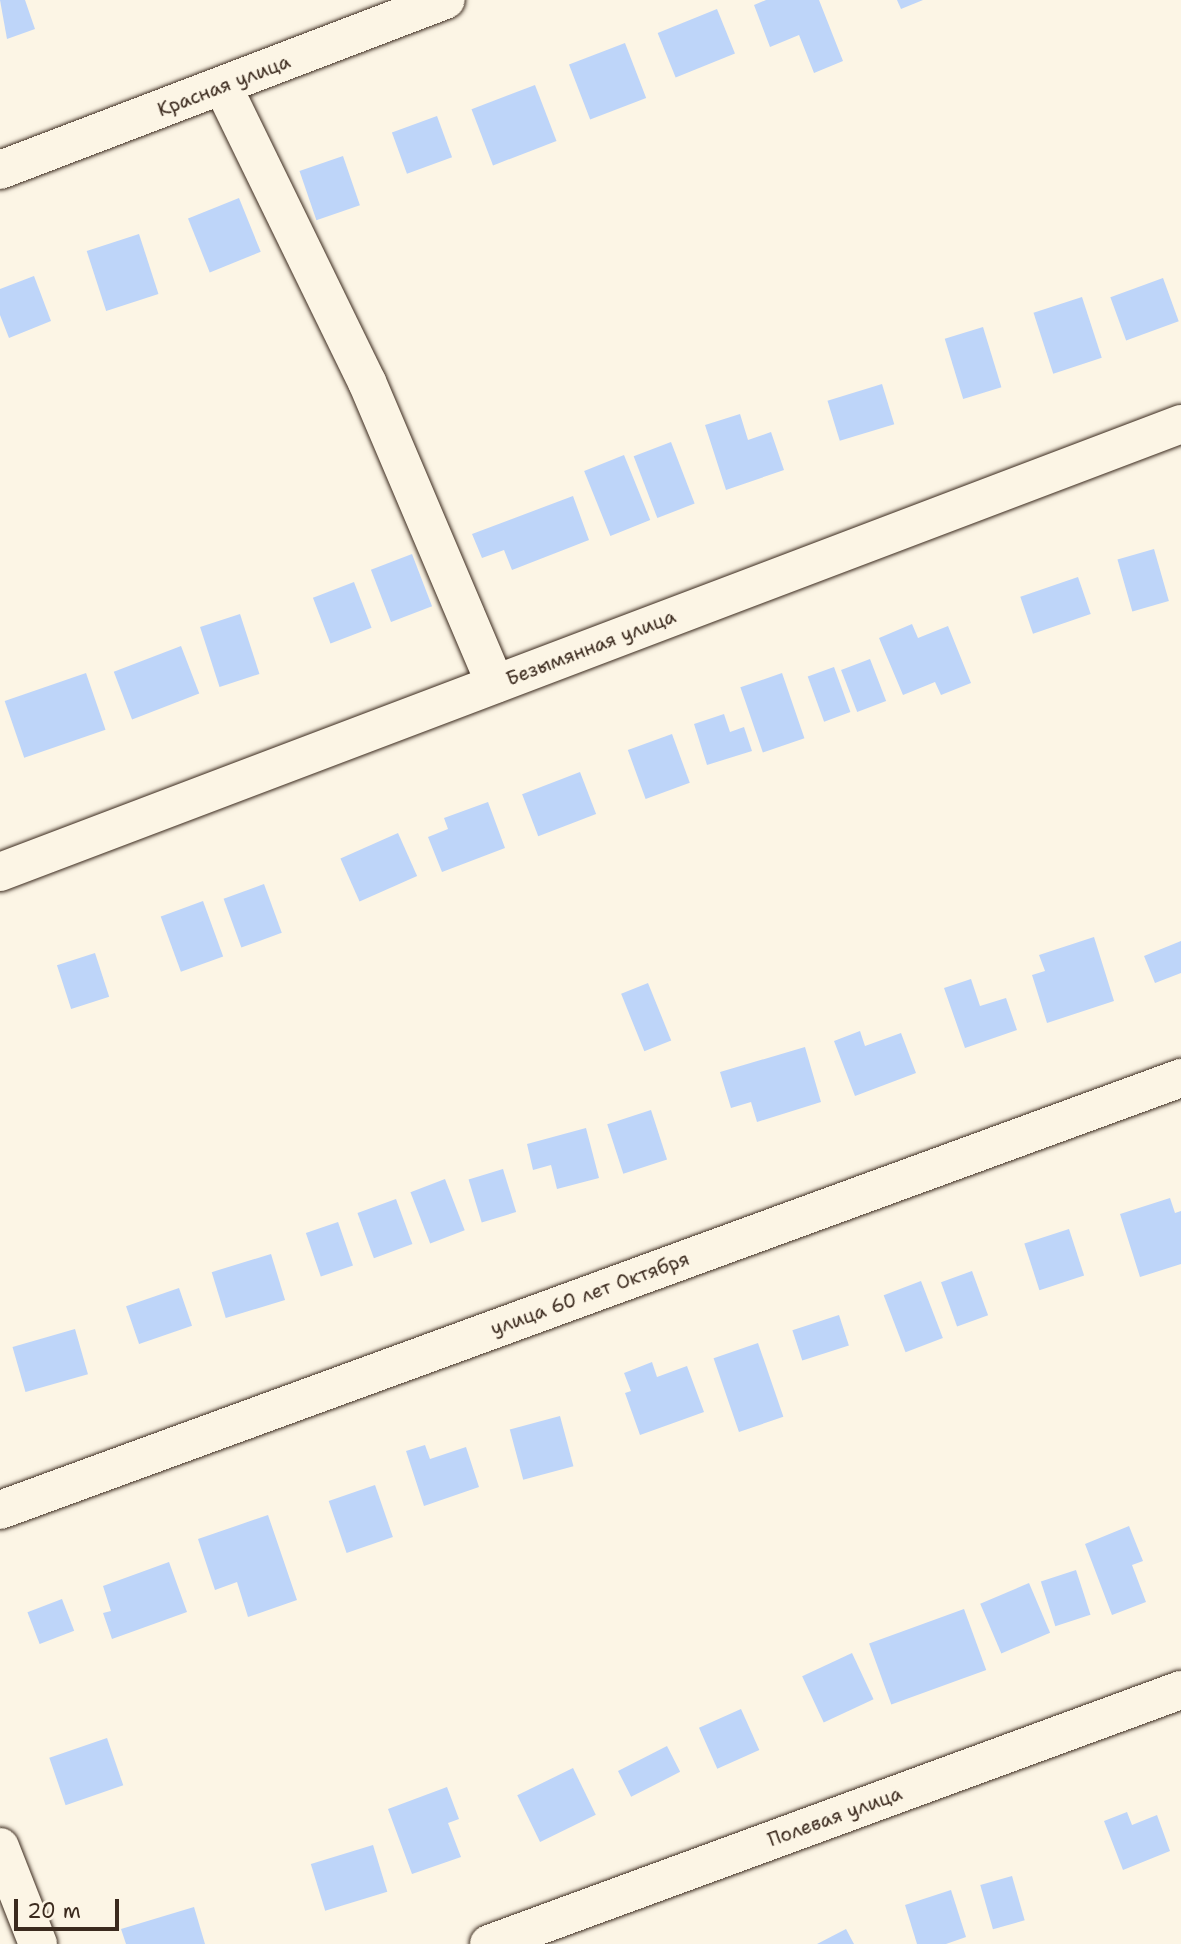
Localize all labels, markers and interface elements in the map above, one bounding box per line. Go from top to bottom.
street label: Красная улица [154,50,294,122]
street label: Безымянная улица [503,605,679,691]
street label: улица 60 лет Октября [488,1247,692,1341]
street label: Полевая улица [765,1782,905,1852]
scale bar [18,1884,122,1928]
text: 20 m [27,1897,81,1925]

